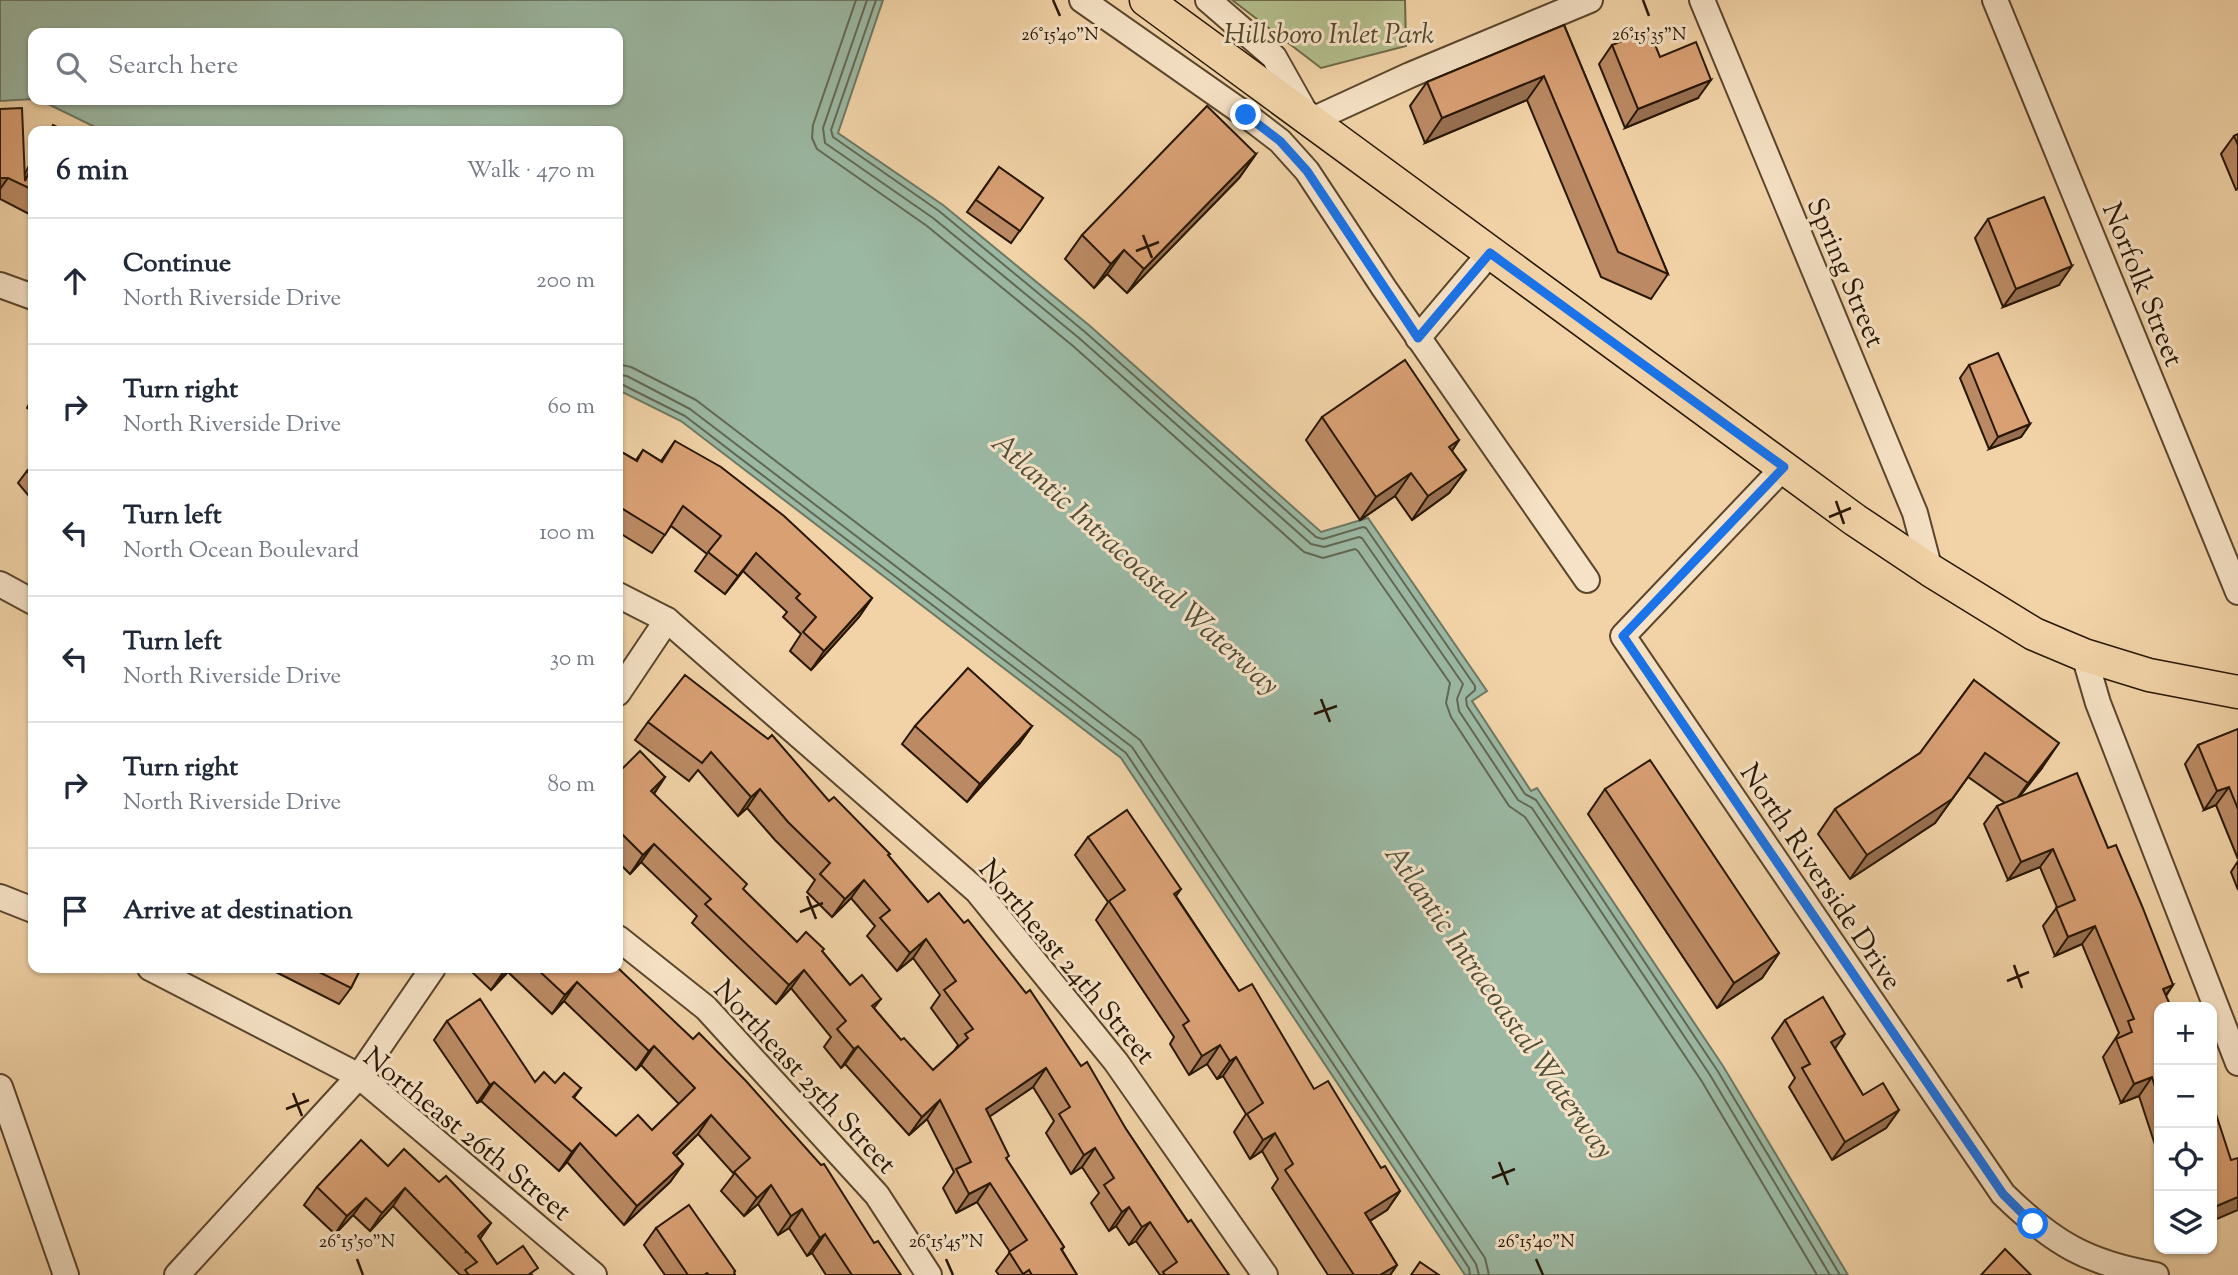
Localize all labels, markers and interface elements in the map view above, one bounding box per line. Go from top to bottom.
park label: Hillsboro Inlet Park [1224,16,1435,56]
text: 26°15'40"N [1021,23,1099,49]
text: 26°15'35"N [1612,23,1686,49]
search box [28,28,623,105]
icon: search [52,48,90,86]
text: Search here [108,48,238,85]
route end [1230,99,1261,130]
text: 6 min [56,150,128,193]
text: Walk · 470 m [467,155,595,188]
street label: Spring Street [1795,192,1894,354]
street label: Norfolk Street [2090,197,2192,374]
text: Continue [123,246,231,283]
icon: ahead [56,262,94,300]
text: 200 m [536,265,595,298]
text: North Riverside Drive [123,283,341,316]
text: Turn right [123,372,238,409]
icon: right [56,388,94,426]
text: 60 m [547,391,595,424]
text: North Riverside Drive [123,409,341,442]
water label: Atlantic Intracoastal Waterway [980,423,1288,707]
text: Turn left [123,498,222,535]
icon: left [56,514,94,552]
text: 100 m [539,517,595,550]
text: North Ocean Boulevard [123,535,359,568]
text: Turn left [123,624,222,661]
icon: left [56,640,94,678]
text: 30 m [550,643,595,676]
text: North Riverside Drive [123,661,341,694]
text: Turn right [123,750,238,787]
street label: North Riverside Drive [1729,756,1910,999]
icon: right [56,766,94,804]
text: 80 m [547,769,595,802]
text: North Riverside Drive [123,787,341,820]
water label: Atlantic Intracoastal Waterway [1373,836,1623,1169]
street label: Northeast 24th Street [968,852,1164,1075]
icon: arrive [56,892,94,930]
text: Arrive at destination [123,893,353,930]
street label: Northeast 25th Street [703,972,905,1184]
map controls [2154,1002,2217,1254]
button: + [2154,1002,2217,1065]
street label: Northeast 26th Street [354,1039,579,1232]
button: − [2154,1065,2217,1128]
button: locate [2154,1128,2217,1191]
button: layers [2154,1191,2217,1254]
route start [2017,1208,2048,1239]
text: 26°15'50"N [319,1230,395,1256]
text: 26°15'45"N [909,1230,983,1256]
text: 26°15'40"N [1497,1230,1575,1256]

